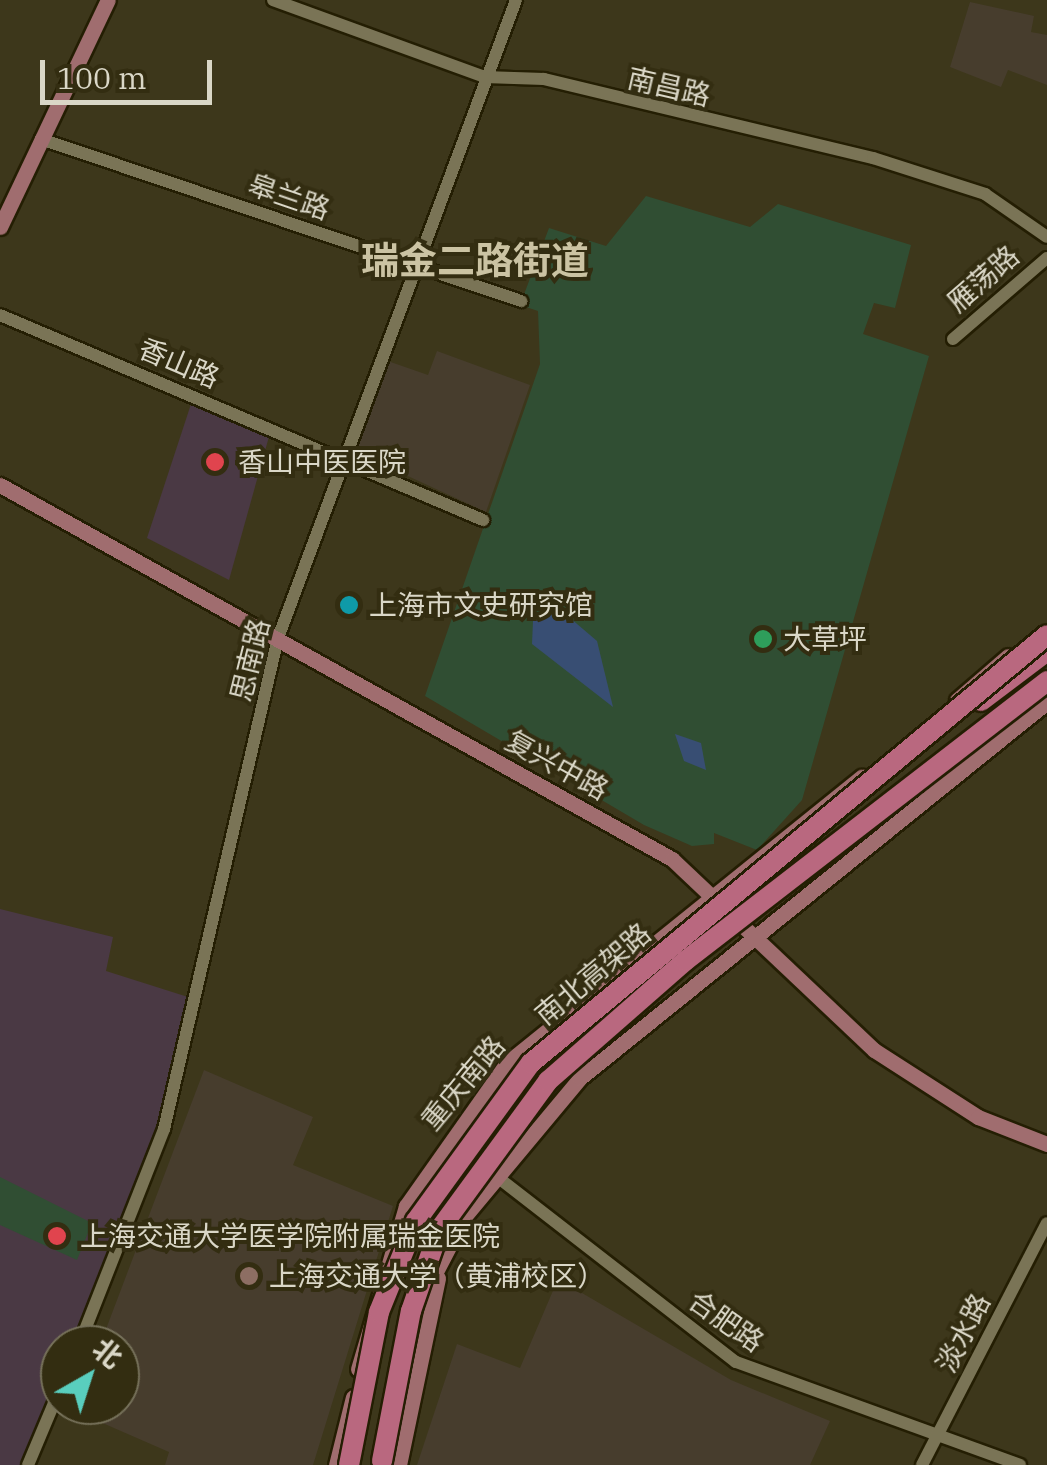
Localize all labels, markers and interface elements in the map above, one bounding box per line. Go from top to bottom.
scale bar [45,40,218,102]
text: 100 m [57,58,147,97]
street label: 南昌路 [624,61,714,113]
street label: 皋兰路 [244,167,334,227]
district label: 瑞金二路街道 [361,237,589,283]
street label: 雁荡路 [940,239,1026,319]
street label: 香山路 [134,331,224,395]
place label: 香山中医医院 [238,445,406,479]
marker: 香山中医医院 [202,449,228,475]
place label: 上海市文史研究馆 [369,588,593,622]
marker: 上海市文史研究馆 [338,594,360,616]
street label: 思南路 [224,615,276,705]
place label: 大草坪 [783,622,867,656]
marker: 大草坪 [752,628,774,650]
street label: 复兴中路 [500,723,614,807]
street label: 南北高架路 [529,916,657,1032]
street label: 重庆南路 [414,1029,512,1137]
place label: 上海交通大学医学院附属瑞金医院 [80,1219,500,1253]
marker: 上海交通大学医学院附属瑞金医院 [44,1223,70,1249]
place label: 上海交通大学（黄浦校区） [269,1259,605,1293]
marker: 上海交通大学（黄浦校区） [238,1265,260,1287]
street label: 合肥路 [682,1283,770,1359]
street label: 淡水路 [929,1288,997,1378]
north arrow [40,1325,140,1425]
text: 北 [85,1330,130,1376]

